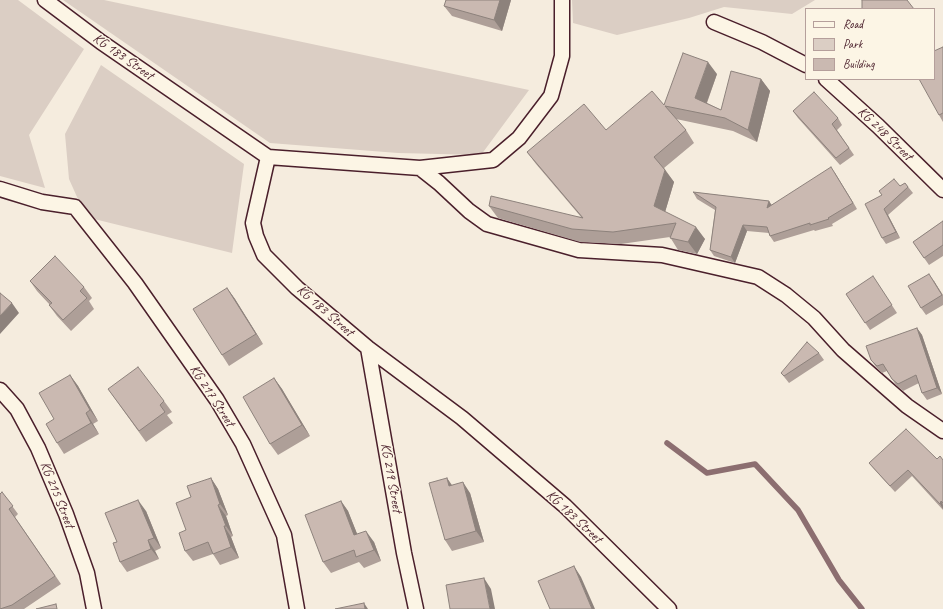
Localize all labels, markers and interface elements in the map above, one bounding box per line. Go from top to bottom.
legend [805,8,935,80]
text: Road [843,16,863,32]
street label: KG 183 Street [89,30,157,84]
text: Park [843,36,862,52]
text: Building [843,56,875,72]
street label: KG 248 Street [854,104,916,164]
street label: KG 183 Street [293,282,357,340]
street label: KG 217 Street [186,362,238,430]
street label: KG 219 Street [377,442,405,514]
street label: KG 215 Street [36,459,78,531]
street label: KG 183 Street [543,487,605,547]

